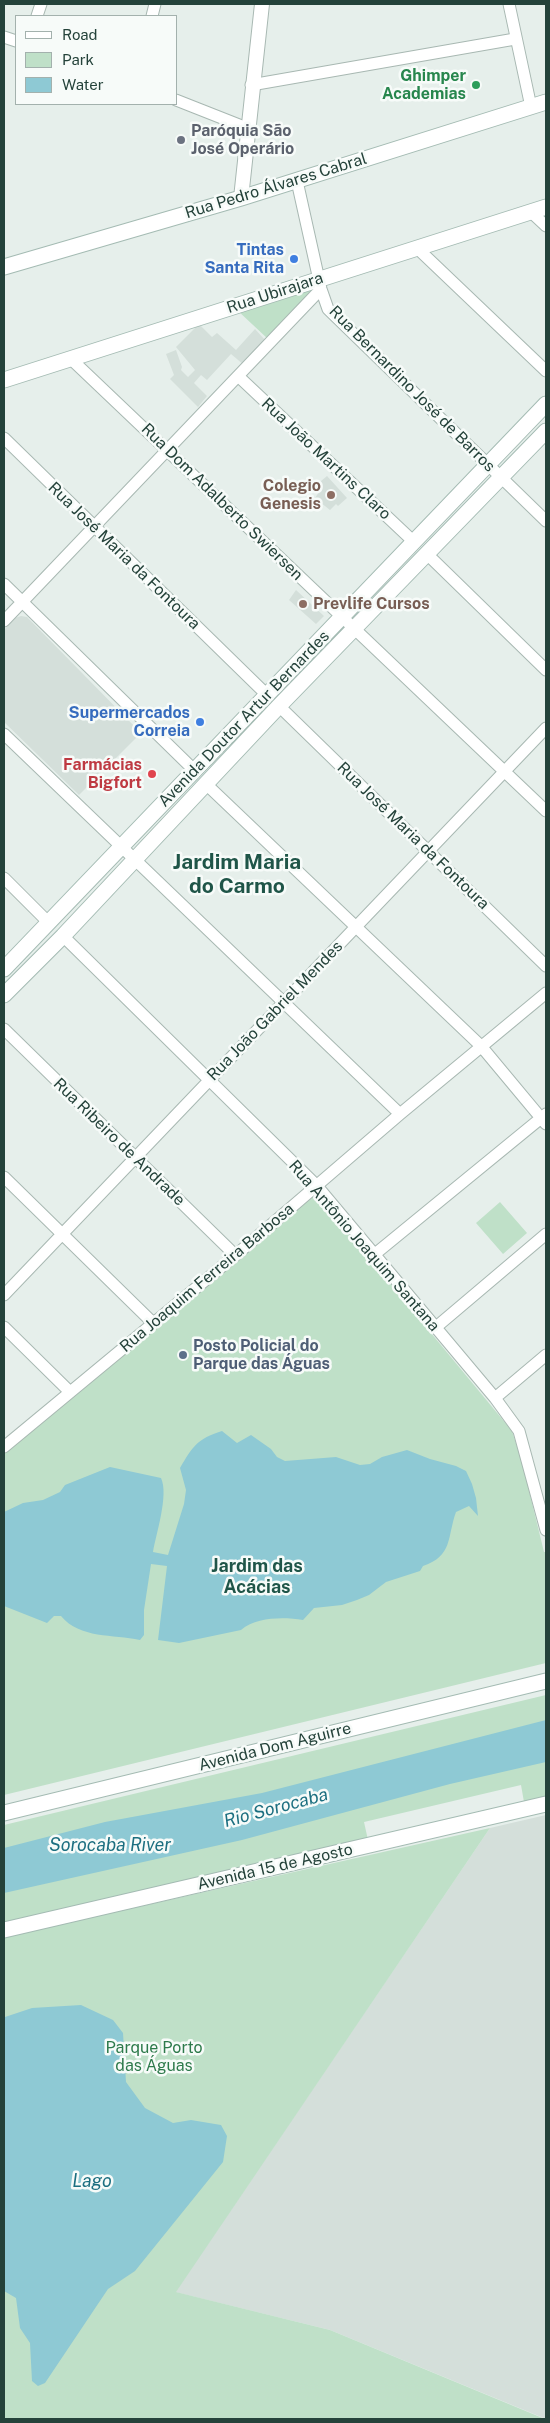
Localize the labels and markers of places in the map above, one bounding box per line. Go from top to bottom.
place label: Ghimper Academias [382,66,466,104]
marker: Ghimper Academias [470,79,482,91]
place label: Paróquia São José Operário [191,121,294,159]
marker: Paróquia São José Operário [175,134,187,146]
place label: Tintas Santa Rita [204,240,284,278]
marker: Tintas Santa Rita [288,253,300,265]
place label: Colegio Genesis [260,476,321,514]
marker: Colegio Genesis [325,489,337,501]
place label: Prevlife Cursos [313,594,430,614]
marker: Prevlife Cursos [297,598,309,610]
place label: Supermercados Correia [69,703,190,741]
marker: Supermercados Correia [194,716,206,728]
place label: Farmácias Bigfort [63,755,142,793]
marker: Farmácias Bigfort [146,768,158,780]
place label: Posto Policial do Parque das Águas [193,1336,330,1374]
marker: Posto Policial do Parque das Águas [177,1349,189,1361]

